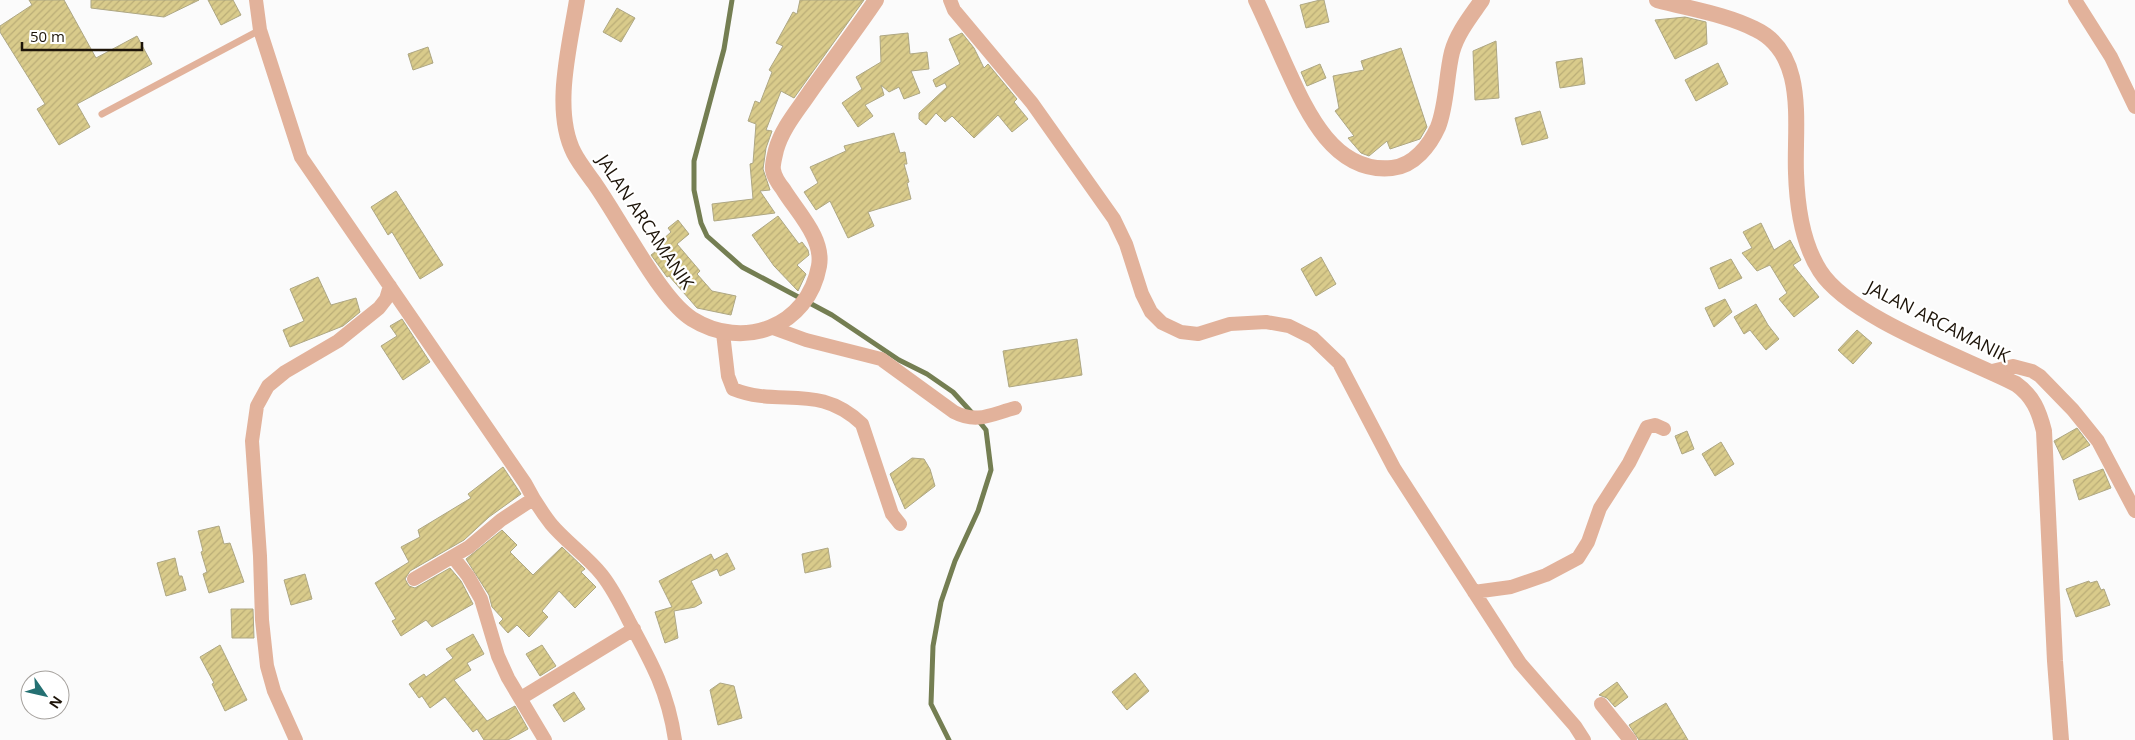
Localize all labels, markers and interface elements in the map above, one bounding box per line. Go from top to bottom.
scale bar [22,20,142,52]
text: 50 m [30,26,65,46]
street label: JALAN ARCAMANIK [591,148,700,294]
street label: JALAN ARCAMANIK [1861,274,2015,368]
north arrow [20,670,70,720]
text: N [45,693,67,713]

